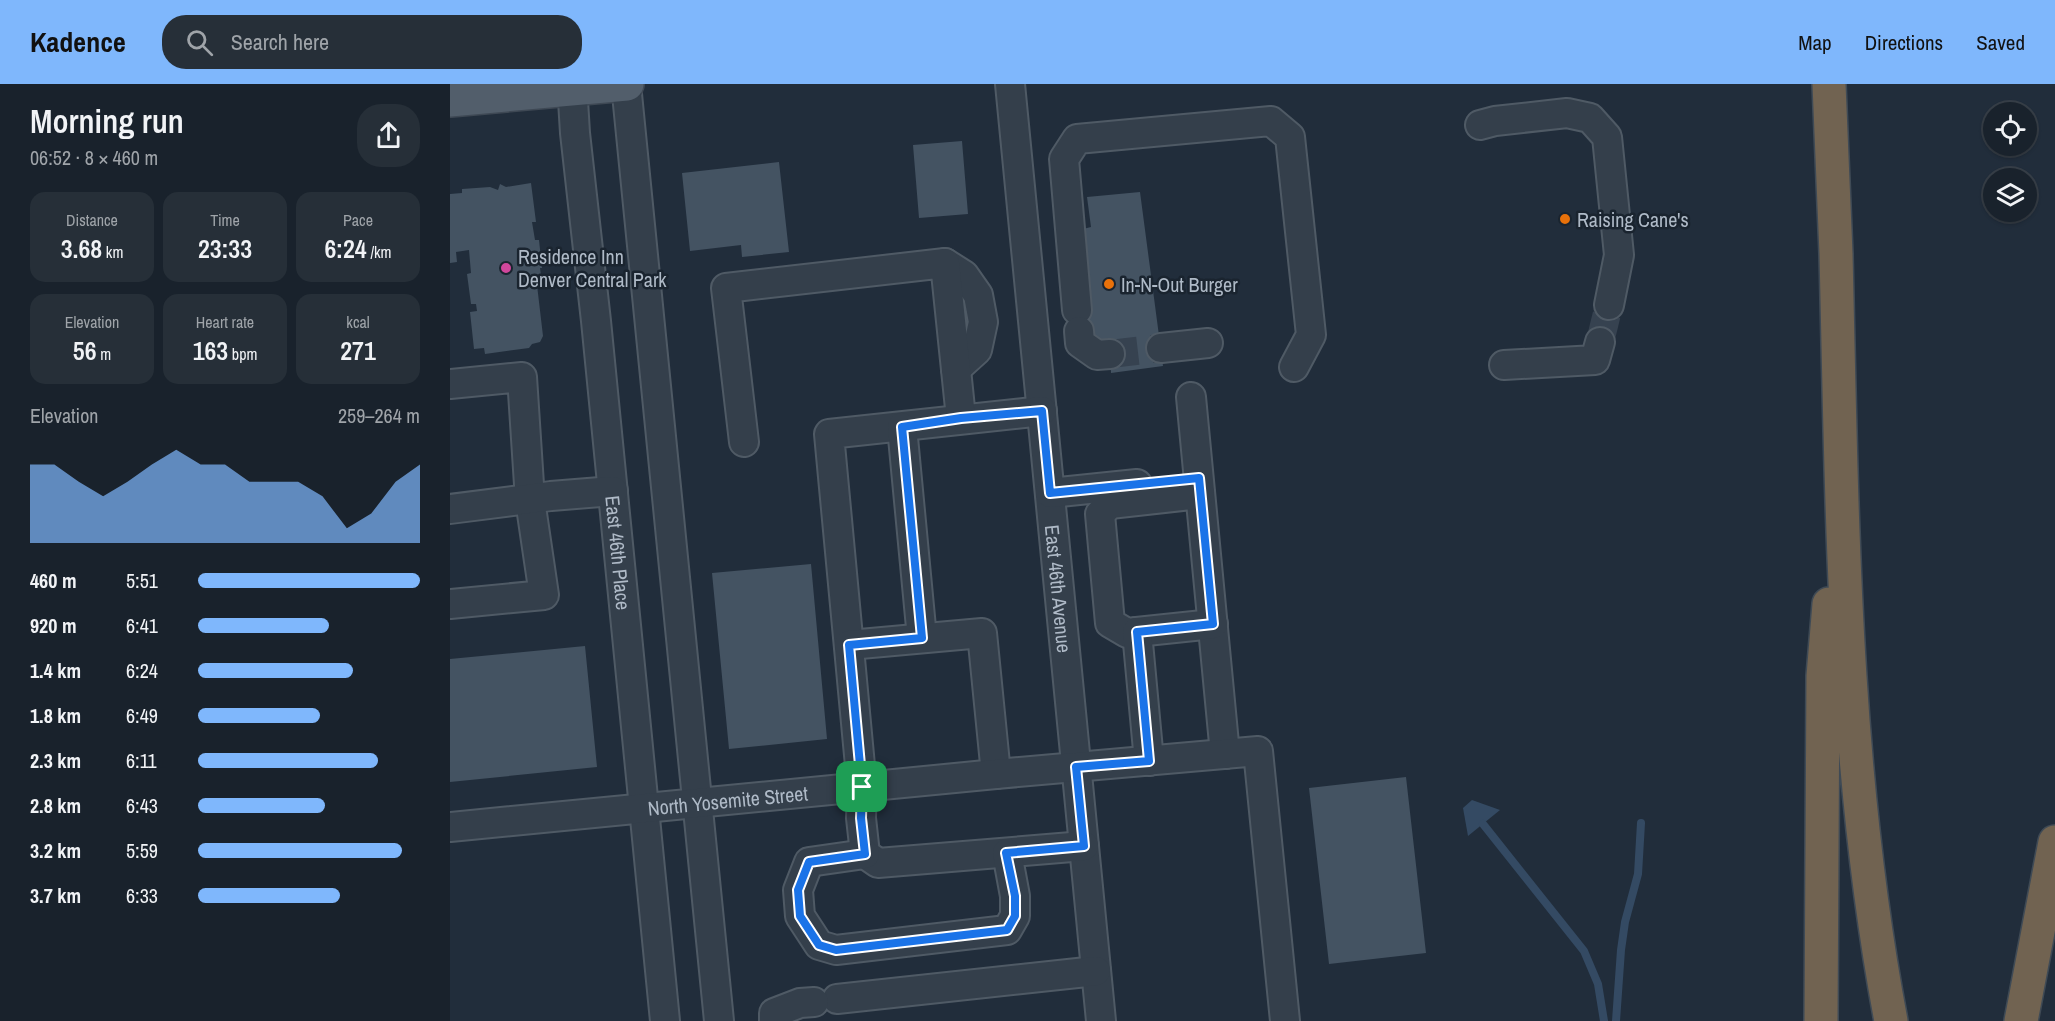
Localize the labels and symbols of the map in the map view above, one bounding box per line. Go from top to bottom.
place label: Raising Cane's [1577,206,1689,233]
marker: Raising Cane's [1558,212,1572,226]
place label: Residence Inn Denver Central Park [518,243,667,293]
marker: Residence Inn Denver Central Park [499,261,513,275]
place label: In-N-Out Burger [1121,271,1238,298]
marker: In-N-Out Burger [1102,277,1116,291]
street label: East 46th Place [600,494,638,611]
street label: East 46th Avenue [1039,523,1079,654]
pin [836,761,887,812]
street label: North Yosemite Street [646,779,809,821]

